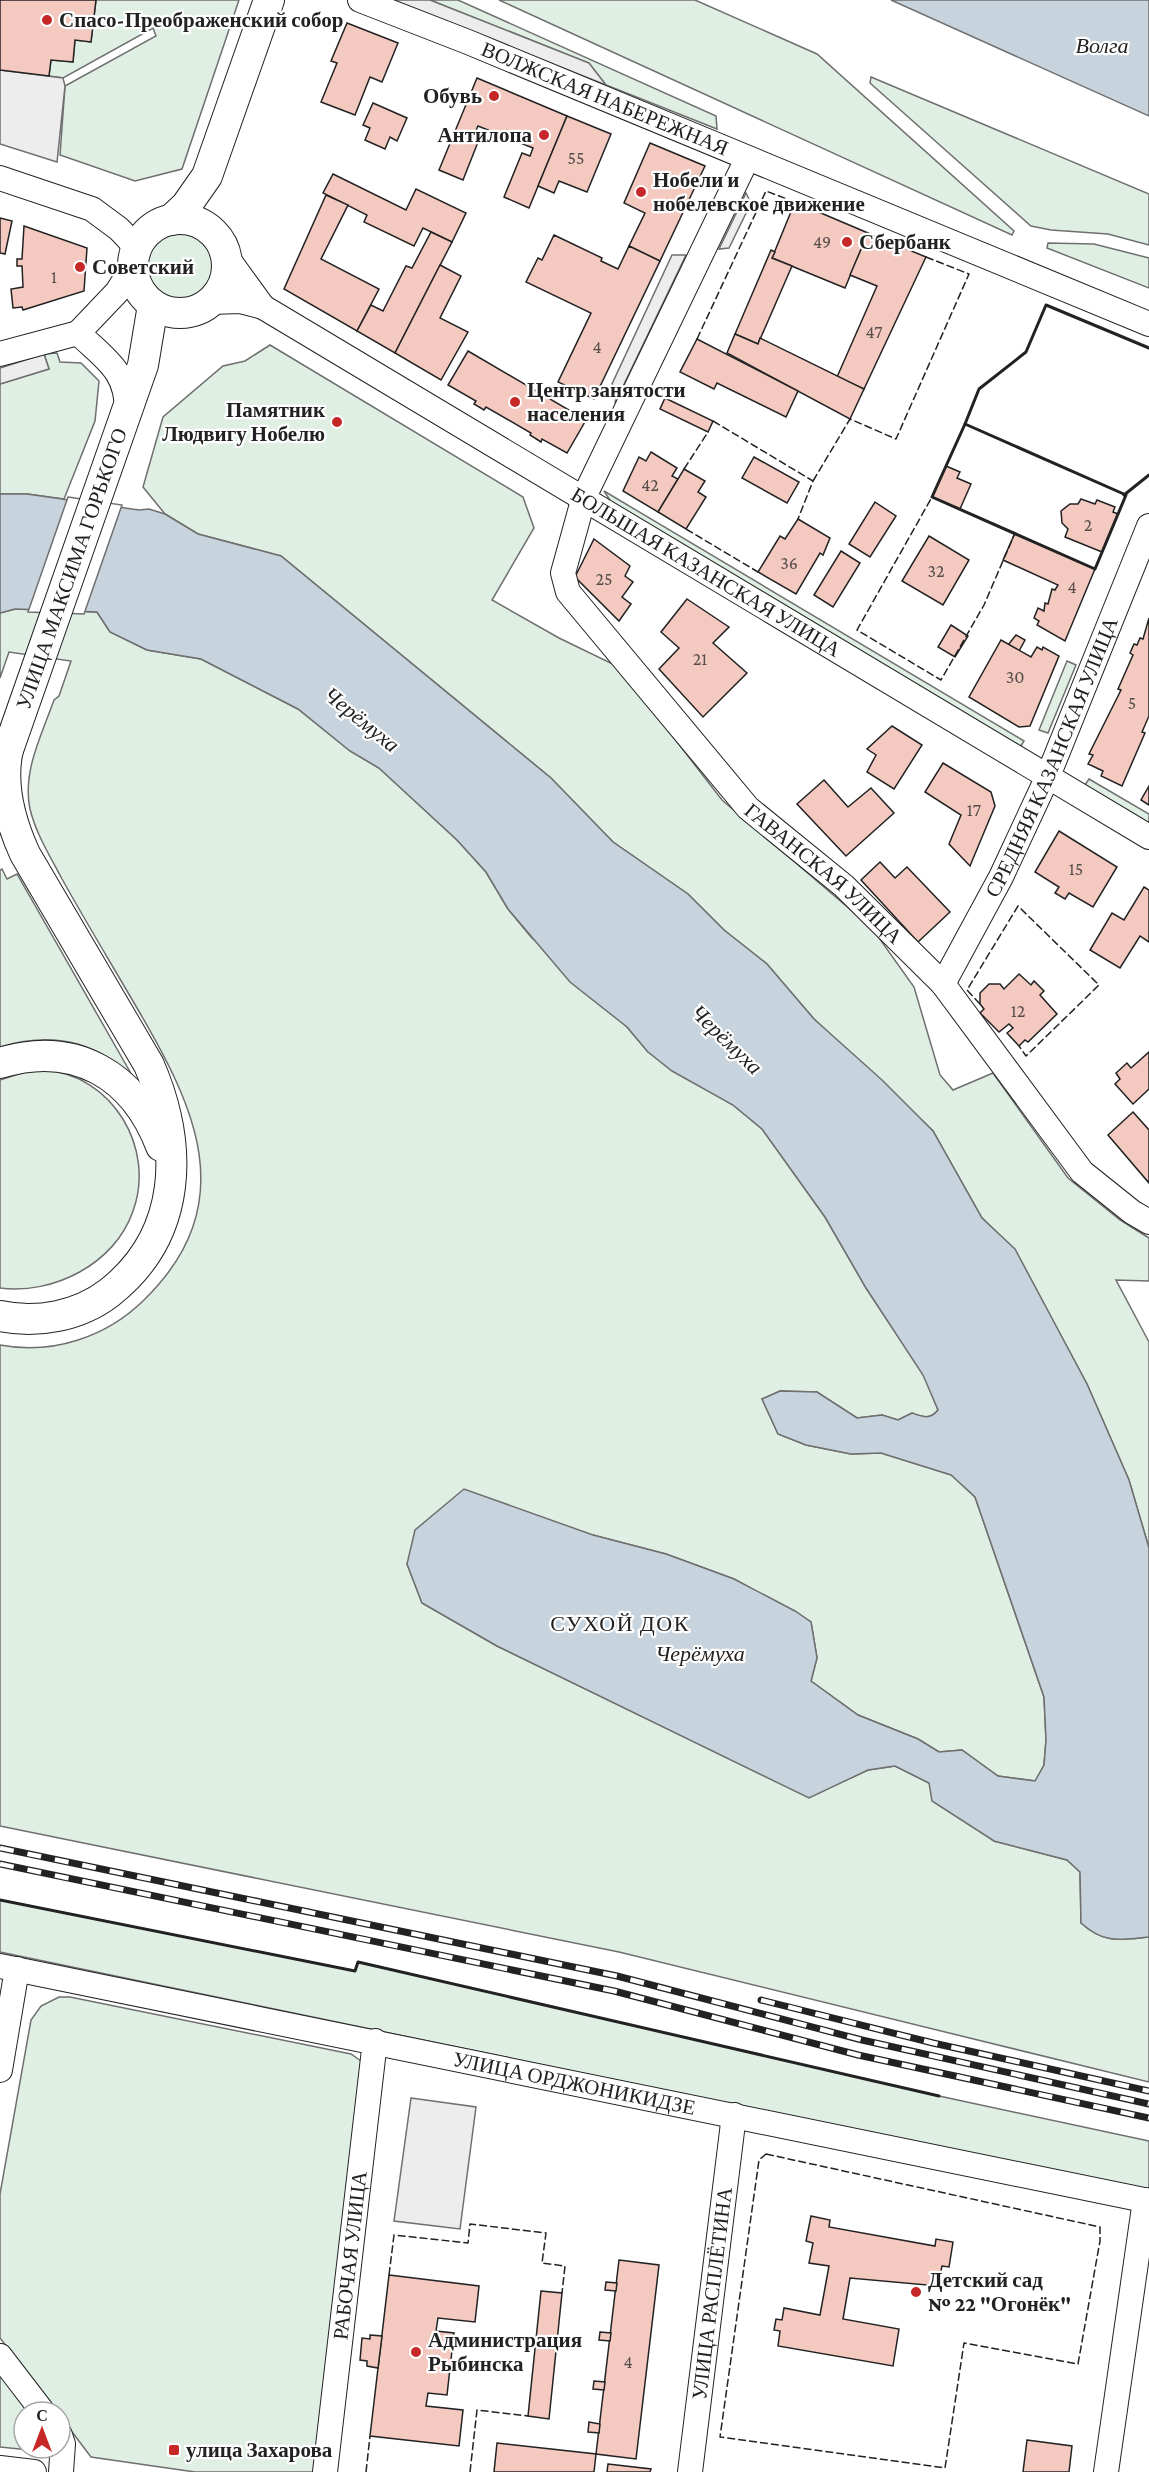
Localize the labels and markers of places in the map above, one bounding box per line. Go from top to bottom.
place label: Спасо-Преображенский собор [59,8,343,32]
marker: Спасо-Преображенский собор [40,13,54,27]
place label: Обувь [423,84,482,108]
marker: Обувь [487,89,501,103]
place label: Антилопа [437,123,532,147]
marker: Антилопа [537,128,551,142]
place label: Нобели и нобелевское движение [653,168,865,216]
marker: Нобели и нобелевское движение [634,185,648,199]
place label: Сбербанк [859,230,952,254]
marker: Сбербанк [840,235,854,249]
place label: Советский [92,255,194,279]
marker: Советский [73,260,87,274]
place label: Центр занятости населения [527,378,686,426]
marker: Центр занятости населения [508,395,522,409]
place label: Памятник Людвигу Нобелю [162,398,326,446]
marker: Памятник Людвигу Нобелю [330,415,344,429]
place label: Детский сад № 22 "Огонёк" [928,2268,1071,2316]
marker: Детский сад № 22 "Огонёк" [909,2285,923,2299]
place label: Администрация Рыбинска [428,2328,582,2376]
marker: Администрация Рыбинска [409,2345,423,2359]
place label: улица Захарова [186,2438,333,2462]
marker: улица Захарова [167,2443,181,2457]

